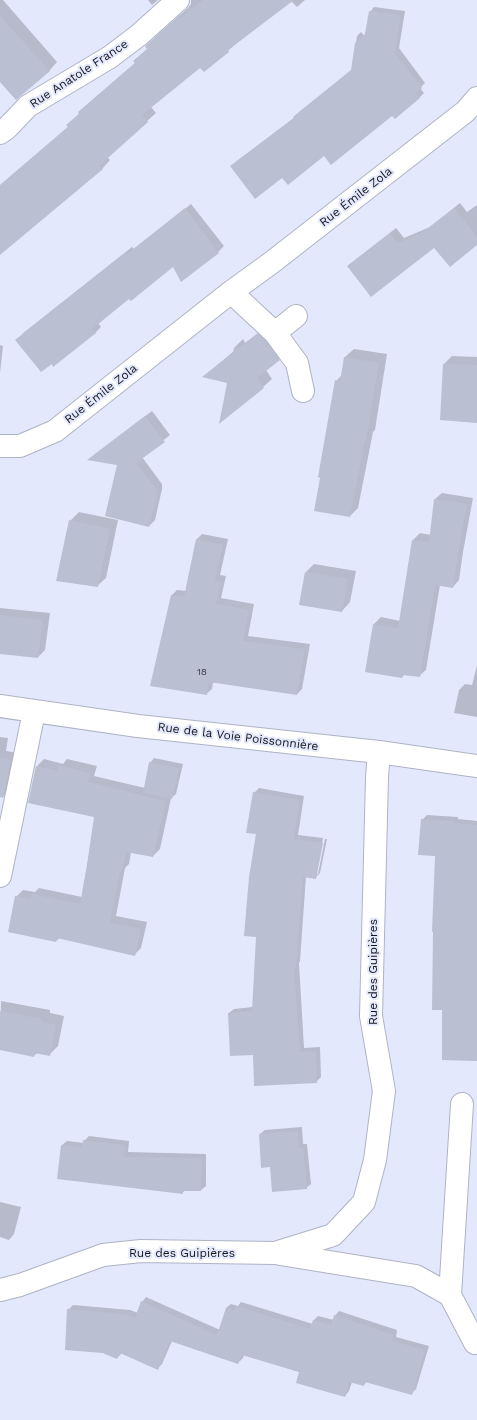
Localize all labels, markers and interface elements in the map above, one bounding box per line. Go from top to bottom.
street label: Rue Anatole France [27,37,131,111]
street label: Rue Émile Zola [317,164,395,230]
street label: Rue Émile Zola [62,361,140,427]
house number: 18 [197,666,207,678]
street label: Rue de la Voie Poissonnière [157,720,319,754]
street label: Rue des Guipières [366,919,380,1025]
street label: Rue des Guipières [129,1246,235,1260]

